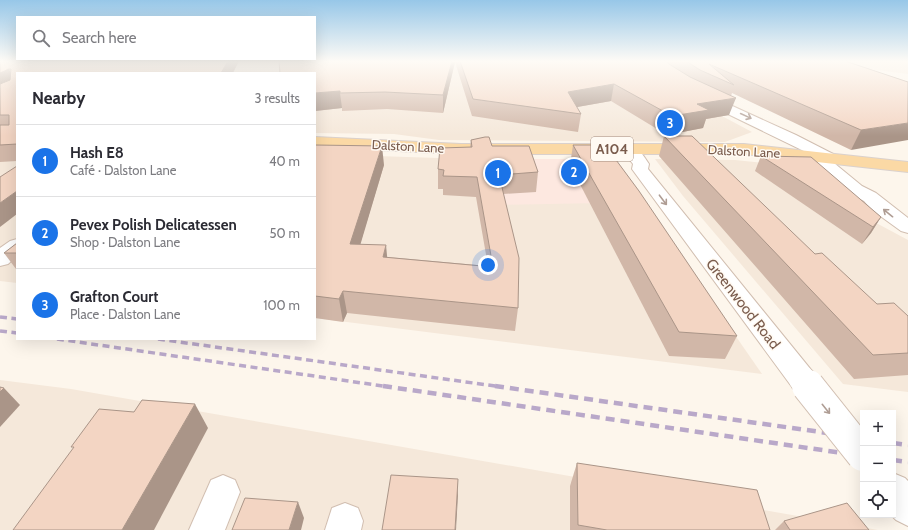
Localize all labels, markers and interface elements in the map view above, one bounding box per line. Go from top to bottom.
search box [16,16,316,60]
icon: search [30,27,52,49]
text: Search here [62,29,137,47]
text: Nearby [32,88,85,108]
text: 3 results [254,90,300,106]
pin: 3 [657,108,683,138]
one-way arrow [739,113,751,120]
street label: Dalston Lane [371,136,445,156]
road number: A104 [591,137,633,161]
street label: Dalston Lane [707,141,781,161]
text: Hash E8 [70,144,124,162]
text: 1 [43,153,47,169]
text: 40 m [269,153,300,169]
pin: 2 [561,157,587,187]
pin: 1 [485,158,511,188]
text: Café · Dalston Lane [70,162,176,178]
one-way arrow [659,194,668,205]
one-way arrow [883,209,894,217]
text: Pevex Polish Delicatessen [70,216,237,234]
text: 2 [42,225,48,241]
text: 50 m [270,225,300,241]
text: Shop · Dalston Lane [70,234,180,250]
your location [478,255,498,275]
street label: Greenwood Road [702,255,784,353]
text: Grafton Court [70,288,158,306]
text: 3 [41,297,49,313]
text: 100 m [263,297,300,313]
text: Place · Dalston Lane [70,306,180,322]
one-way arrow [821,404,830,414]
map controls [860,410,896,518]
button: + [860,410,896,446]
button: − [860,446,896,482]
button: locate [860,482,896,518]

